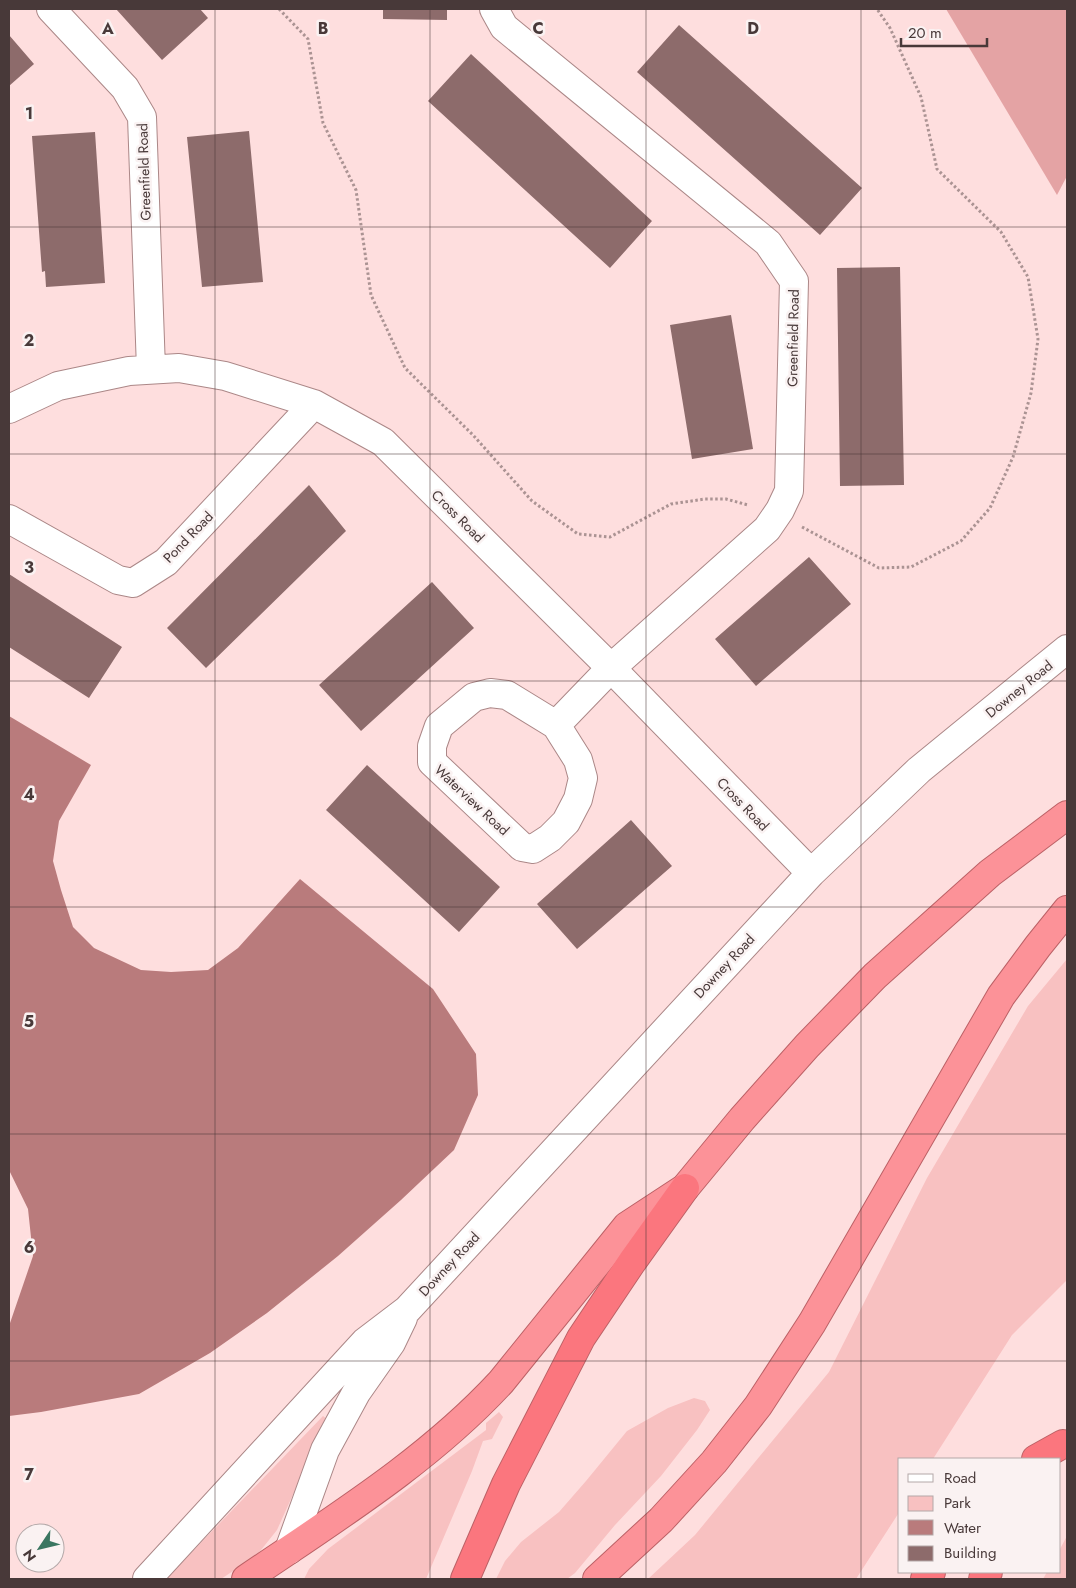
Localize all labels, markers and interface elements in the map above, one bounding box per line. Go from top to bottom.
scale bar [901,15,987,47]
text: A [101,17,114,40]
text: B [318,17,328,40]
text: C [532,17,544,40]
text: D [747,17,759,40]
text: 20 m [908,22,942,44]
text: 1 [25,102,33,125]
street label: Greenfield Road [132,123,156,221]
street label: Greenfield Road [782,289,804,387]
text: 2 [24,329,34,352]
street label: Cross Road [427,485,489,547]
street label: Pond Road [158,507,218,567]
text: 3 [24,556,34,579]
street label: Downey Road [981,656,1057,722]
street label: Waterview Road [430,760,514,840]
street label: Cross Road [712,773,774,835]
text: 4 [23,783,35,806]
street label: Downey Road [689,929,759,1003]
text: 5 [24,1010,34,1033]
street label: Downey Road [414,1227,484,1301]
text: 6 [24,1236,34,1259]
legend [898,1458,1061,1573]
text: 7 [24,1463,34,1486]
text: Road [944,1467,976,1489]
text: Park [944,1492,971,1514]
text: Water [944,1517,982,1539]
north arrow [15,1523,65,1573]
text: Building [944,1542,996,1564]
text: N [18,1545,41,1566]

